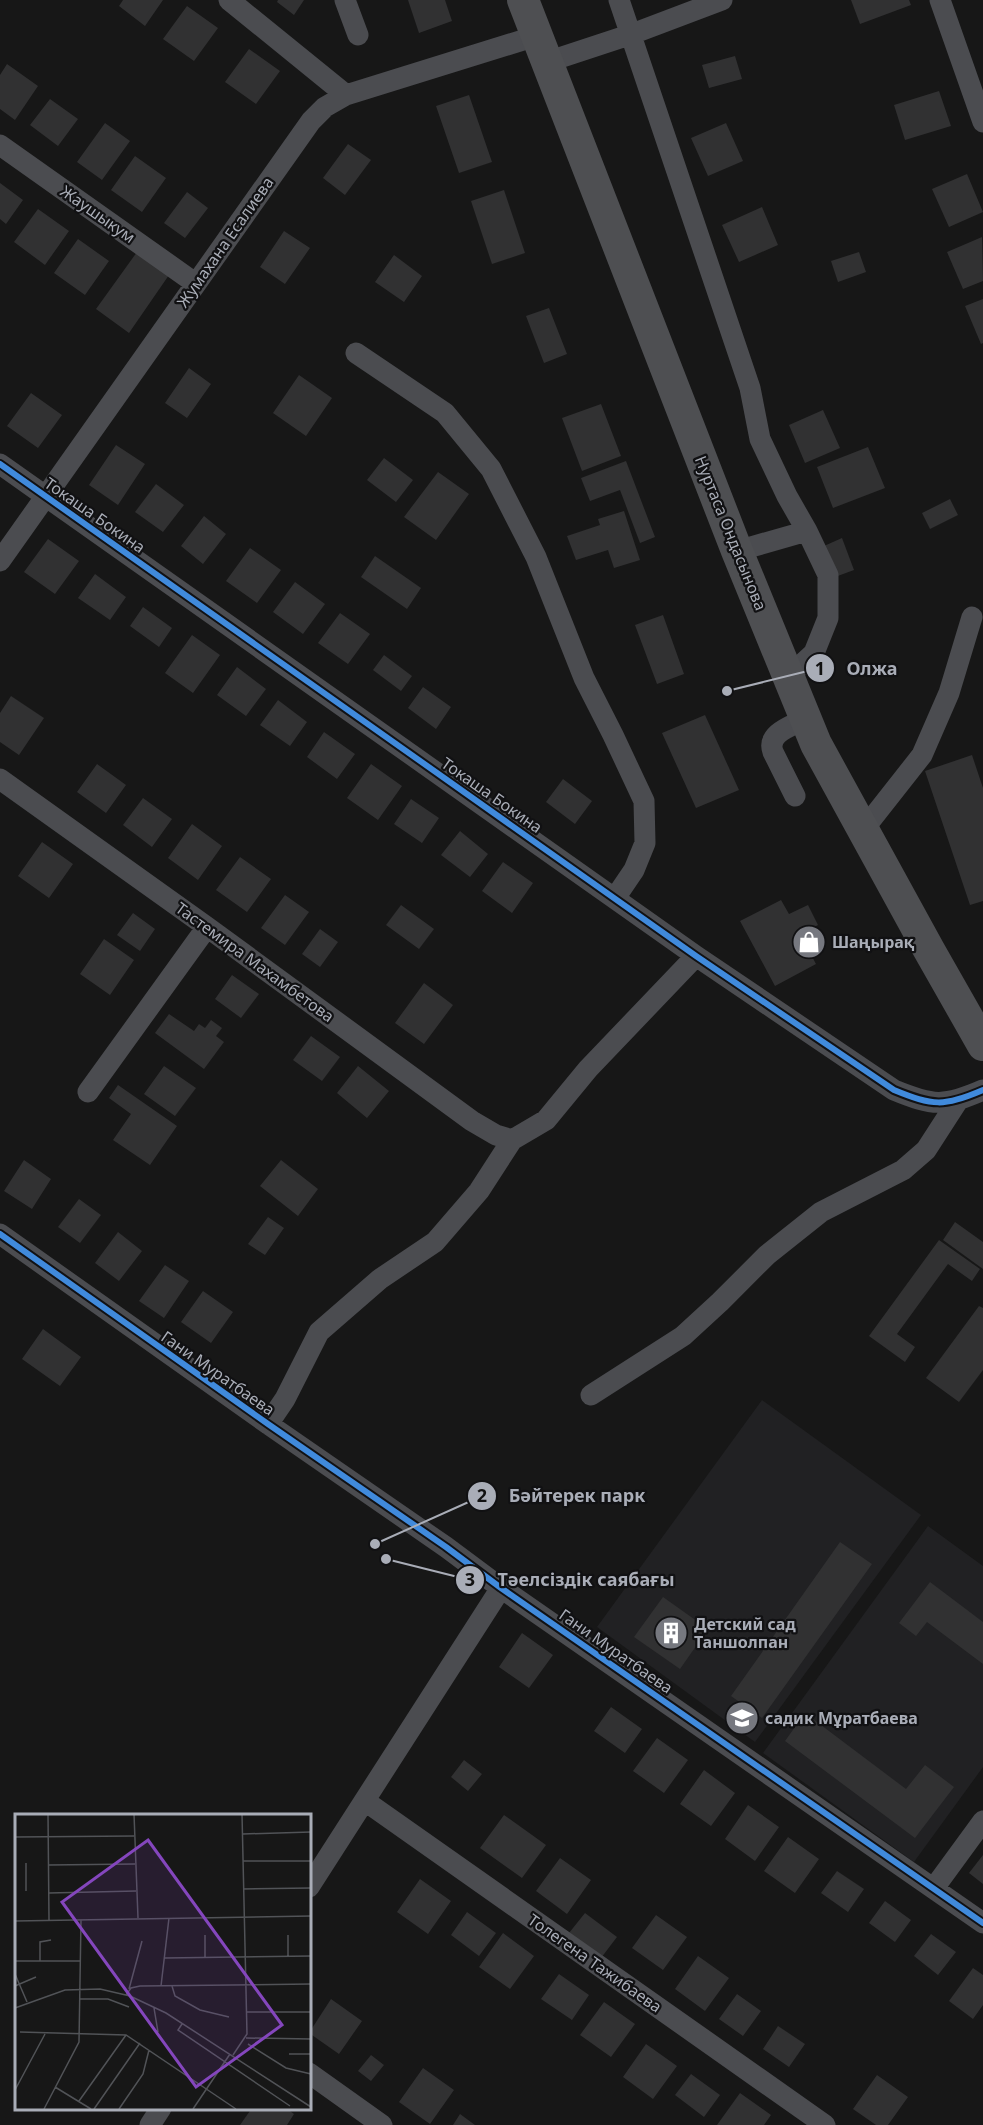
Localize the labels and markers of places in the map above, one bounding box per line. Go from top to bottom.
callout: Олжа [805,650,910,686]
shop icon: Шаңырақ [791,924,827,960]
place label: Шаңырақ [832,931,915,953]
callout: Бәйтерек парк [467,1478,658,1514]
callout: Тәелсіздік саябағы [455,1562,686,1598]
place label: Детский сад Таншолпан [694,1613,796,1653]
building icon: Детский сад Таншолпан [653,1615,689,1651]
school or university icon: садик Мұратбаева [724,1700,760,1736]
place label: садик Мұратбаева [765,1707,918,1729]

